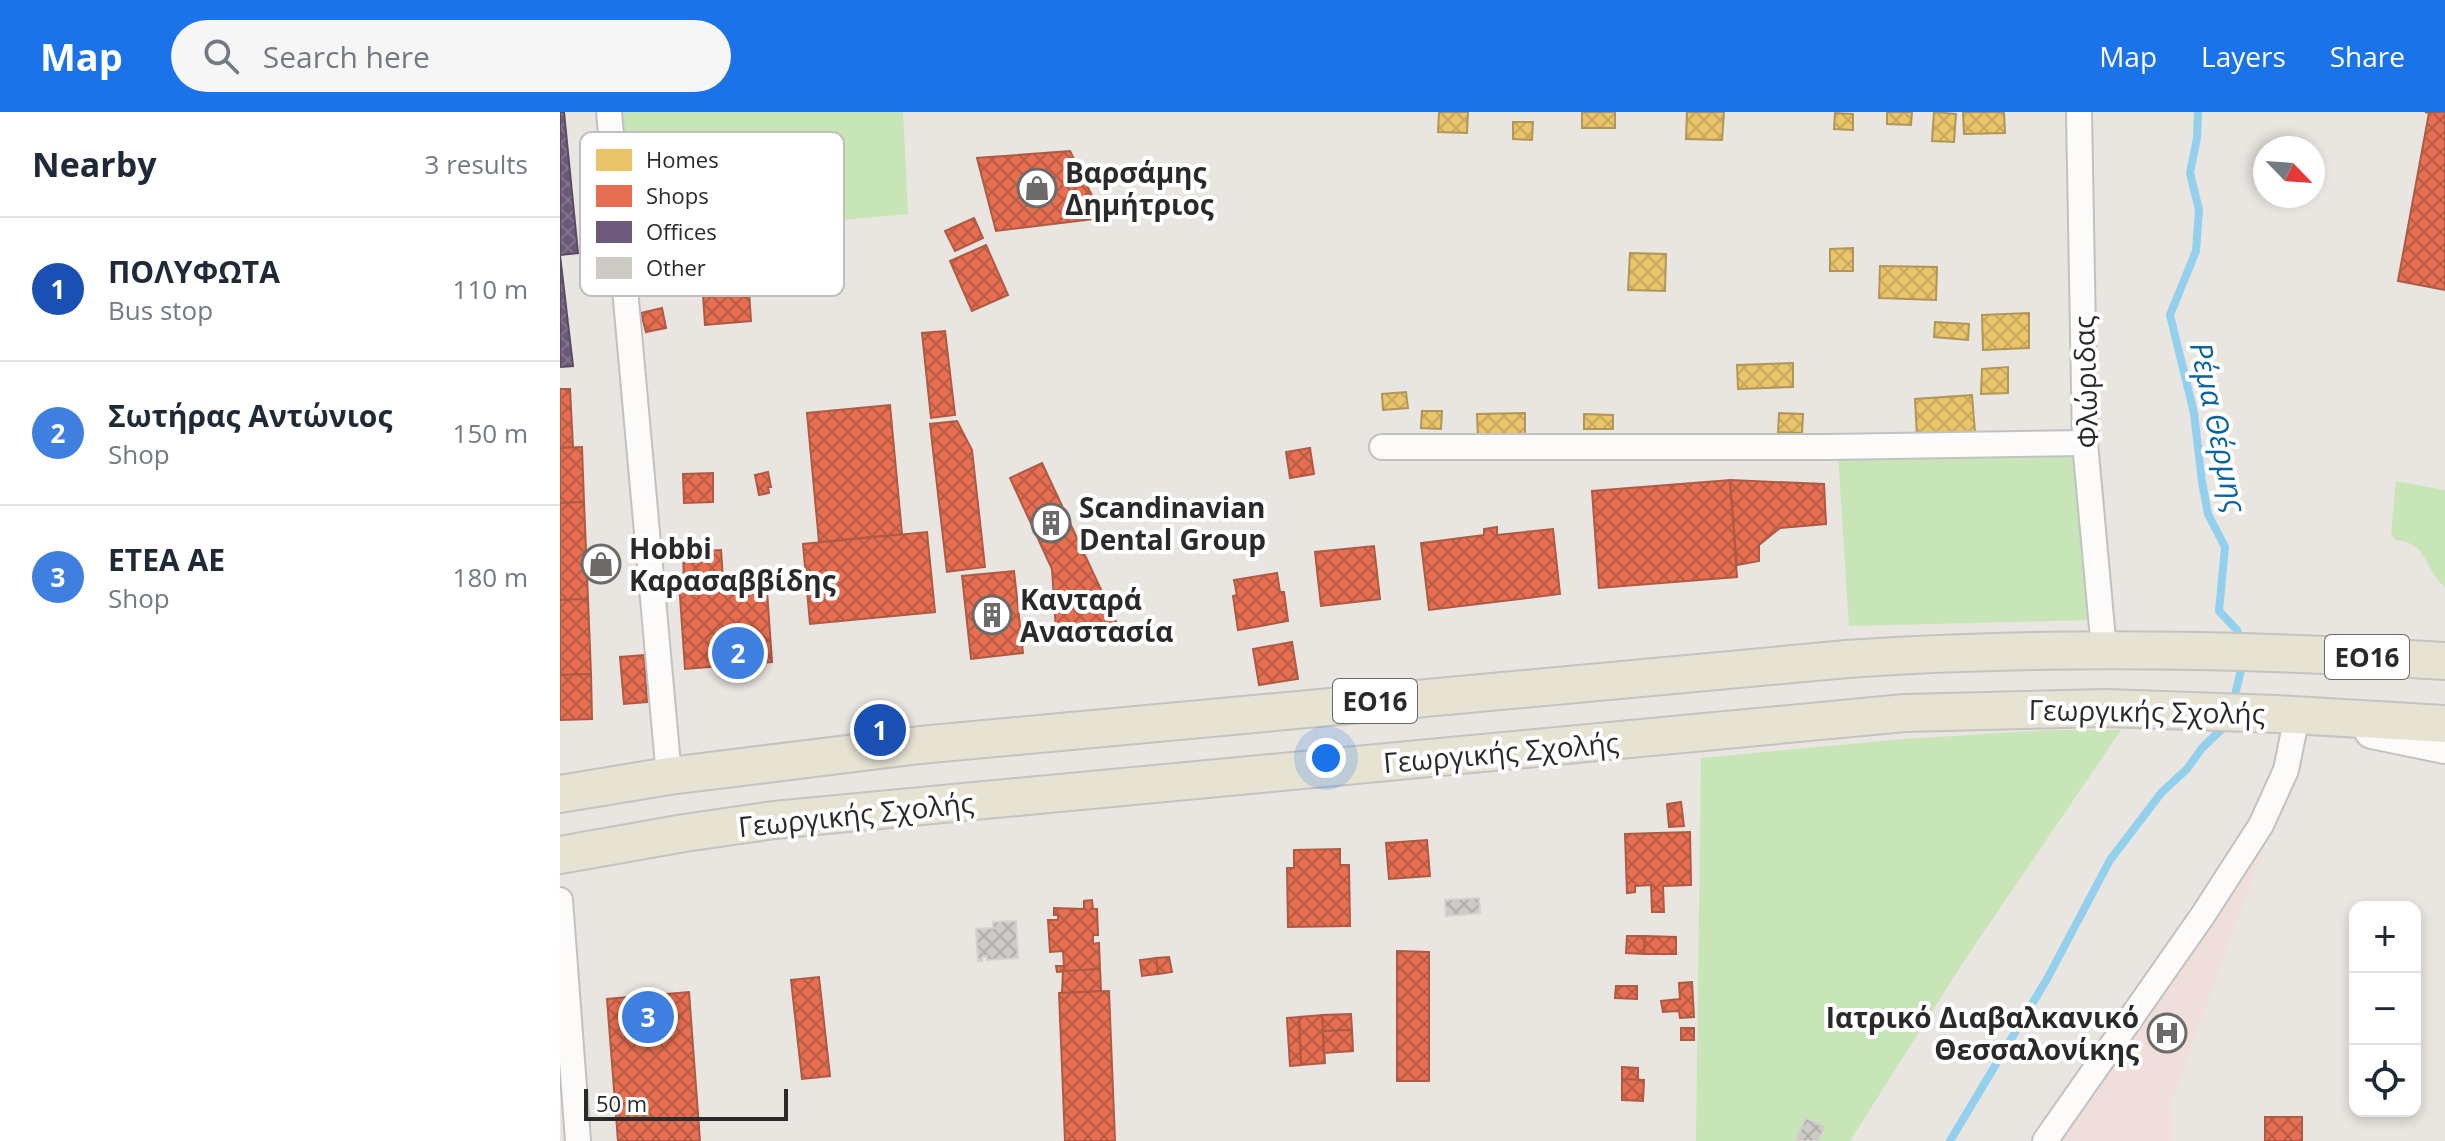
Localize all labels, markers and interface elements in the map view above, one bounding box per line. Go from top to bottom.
search box [171,20,731,92]
text: Map [40,30,123,82]
icon: search [199,34,243,78]
text: Search here [263,36,430,77]
text: Map [2099,37,2157,75]
text: Layers [2201,37,2286,75]
text: Share [2330,37,2405,75]
legend [580,132,844,296]
north arrow [2253,136,2325,208]
text: Nearby [32,141,157,187]
text: Homes [646,144,719,174]
text: 3 results [425,146,528,182]
place label: Βαρσάμης Δημήτριος [1065,153,1214,223]
shop icon: Βαρσάμης Δημήτριος [1016,167,1058,209]
text: Shops [646,180,709,210]
text: Offices [646,216,717,246]
text: ΠΟΛΥΦΩΤΑ [108,251,280,292]
text: Other [646,252,706,282]
text: 1 [51,271,65,307]
text: 110 m [453,271,528,307]
text: Bus stop [108,292,213,328]
street label: Φλώριδας [2064,315,2106,449]
water label: Ρέμα Θέρμης [2181,338,2257,516]
text: Σωτήρας Αντώνιος [108,395,392,436]
text: 2 [51,415,65,451]
text: 150 m [453,415,528,451]
text: Shop [108,436,170,472]
place label: Scandinavian Dental Group [1079,488,1266,558]
building icon: Scandinavian Dental Group [1030,502,1072,544]
place label: Hobbi Καρασαββίδης [629,529,836,599]
text: ΕΤΕΑ ΑΕ [108,539,225,580]
shop icon: Hobbi Καρασαββίδης [580,543,622,585]
text: 3 [51,559,65,595]
text: 180 m [453,559,528,595]
text: Shop [108,580,170,616]
place label: Κανταρά Αναστασία [1020,580,1173,650]
building icon: Κανταρά Αναστασία [971,594,1013,636]
pin: 2 [712,623,764,683]
road number: ΕΟ16 [2325,635,2409,679]
road number: ΕΟ16 [1333,679,1417,723]
street label: Γεωργικής Σχολής [2028,690,2266,732]
pin: 1 [854,700,906,760]
street label: Γεωργικής Σχολής [1382,723,1620,781]
your location [1306,738,1346,778]
street label: Γεωργικής Σχολής [736,783,976,845]
map controls [2349,901,2421,1117]
button: + [2349,901,2421,973]
button: − [2349,973,2421,1045]
pin: 3 [622,987,674,1047]
place label: Ιατρικό Διαβαλκανικό Θεσσαλονίκης [1826,998,2139,1068]
hospital icon: Ιατρικό Διαβαλκανικό Θεσσαλονίκης [2146,1012,2188,1054]
button: locate [2349,1045,2421,1117]
scale bar [584,1085,788,1121]
text: 50 m [596,1088,647,1118]

